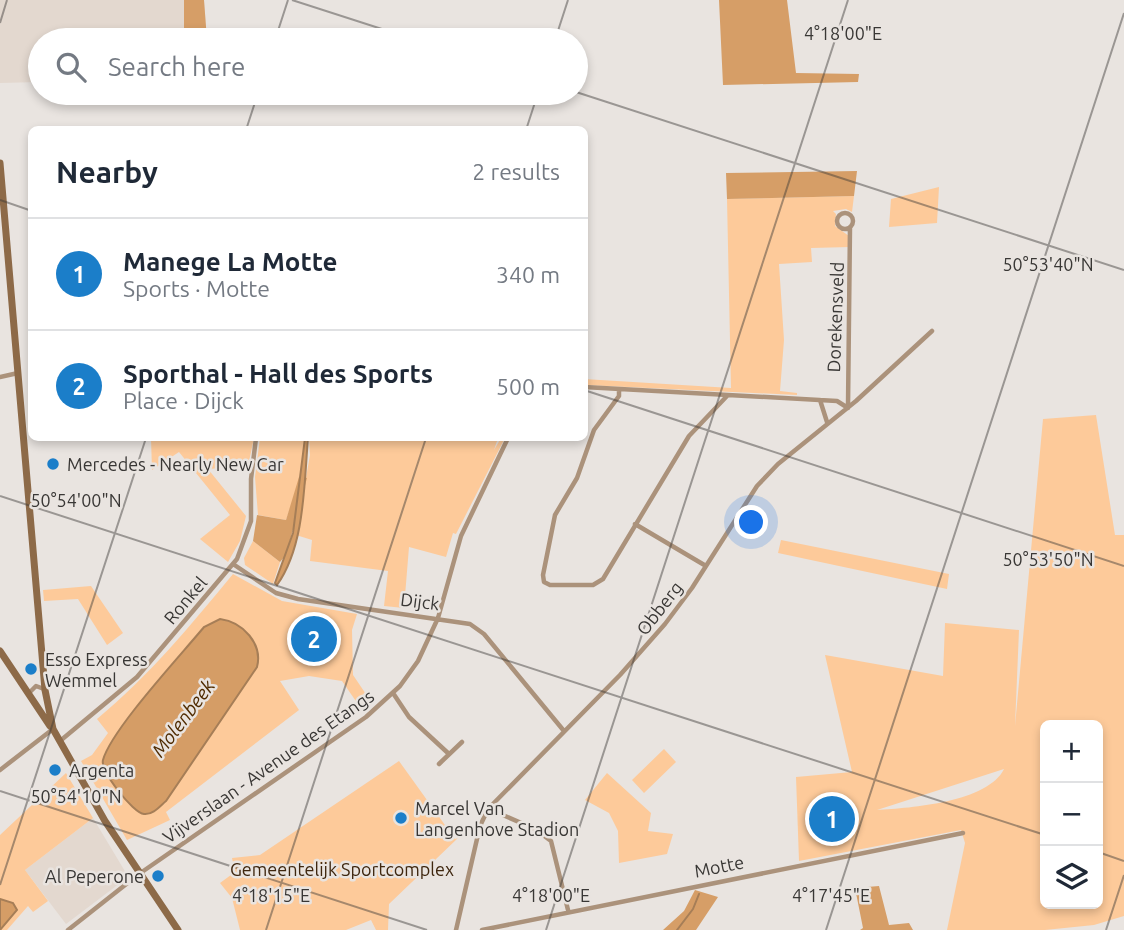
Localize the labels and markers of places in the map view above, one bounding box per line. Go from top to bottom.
place label: Mercedes - Nearly New Car [67,454,284,474]
marker: Mercedes - Nearly New Car [45,456,61,472]
pin: 2 [291,613,337,665]
place label: Esso Express Wemmel [45,649,148,690]
marker: Esso Express Wemmel [23,661,39,677]
place label: Argenta [69,760,134,780]
marker: Argenta [47,762,63,778]
pin: 1 [809,793,855,845]
place label: Marcel Van Langenhove Stadion [415,798,579,839]
marker: Marcel Van Langenhove Stadion [393,810,409,826]
place label: Al Peperone [45,866,144,886]
marker: Al Peperone [150,868,166,884]

